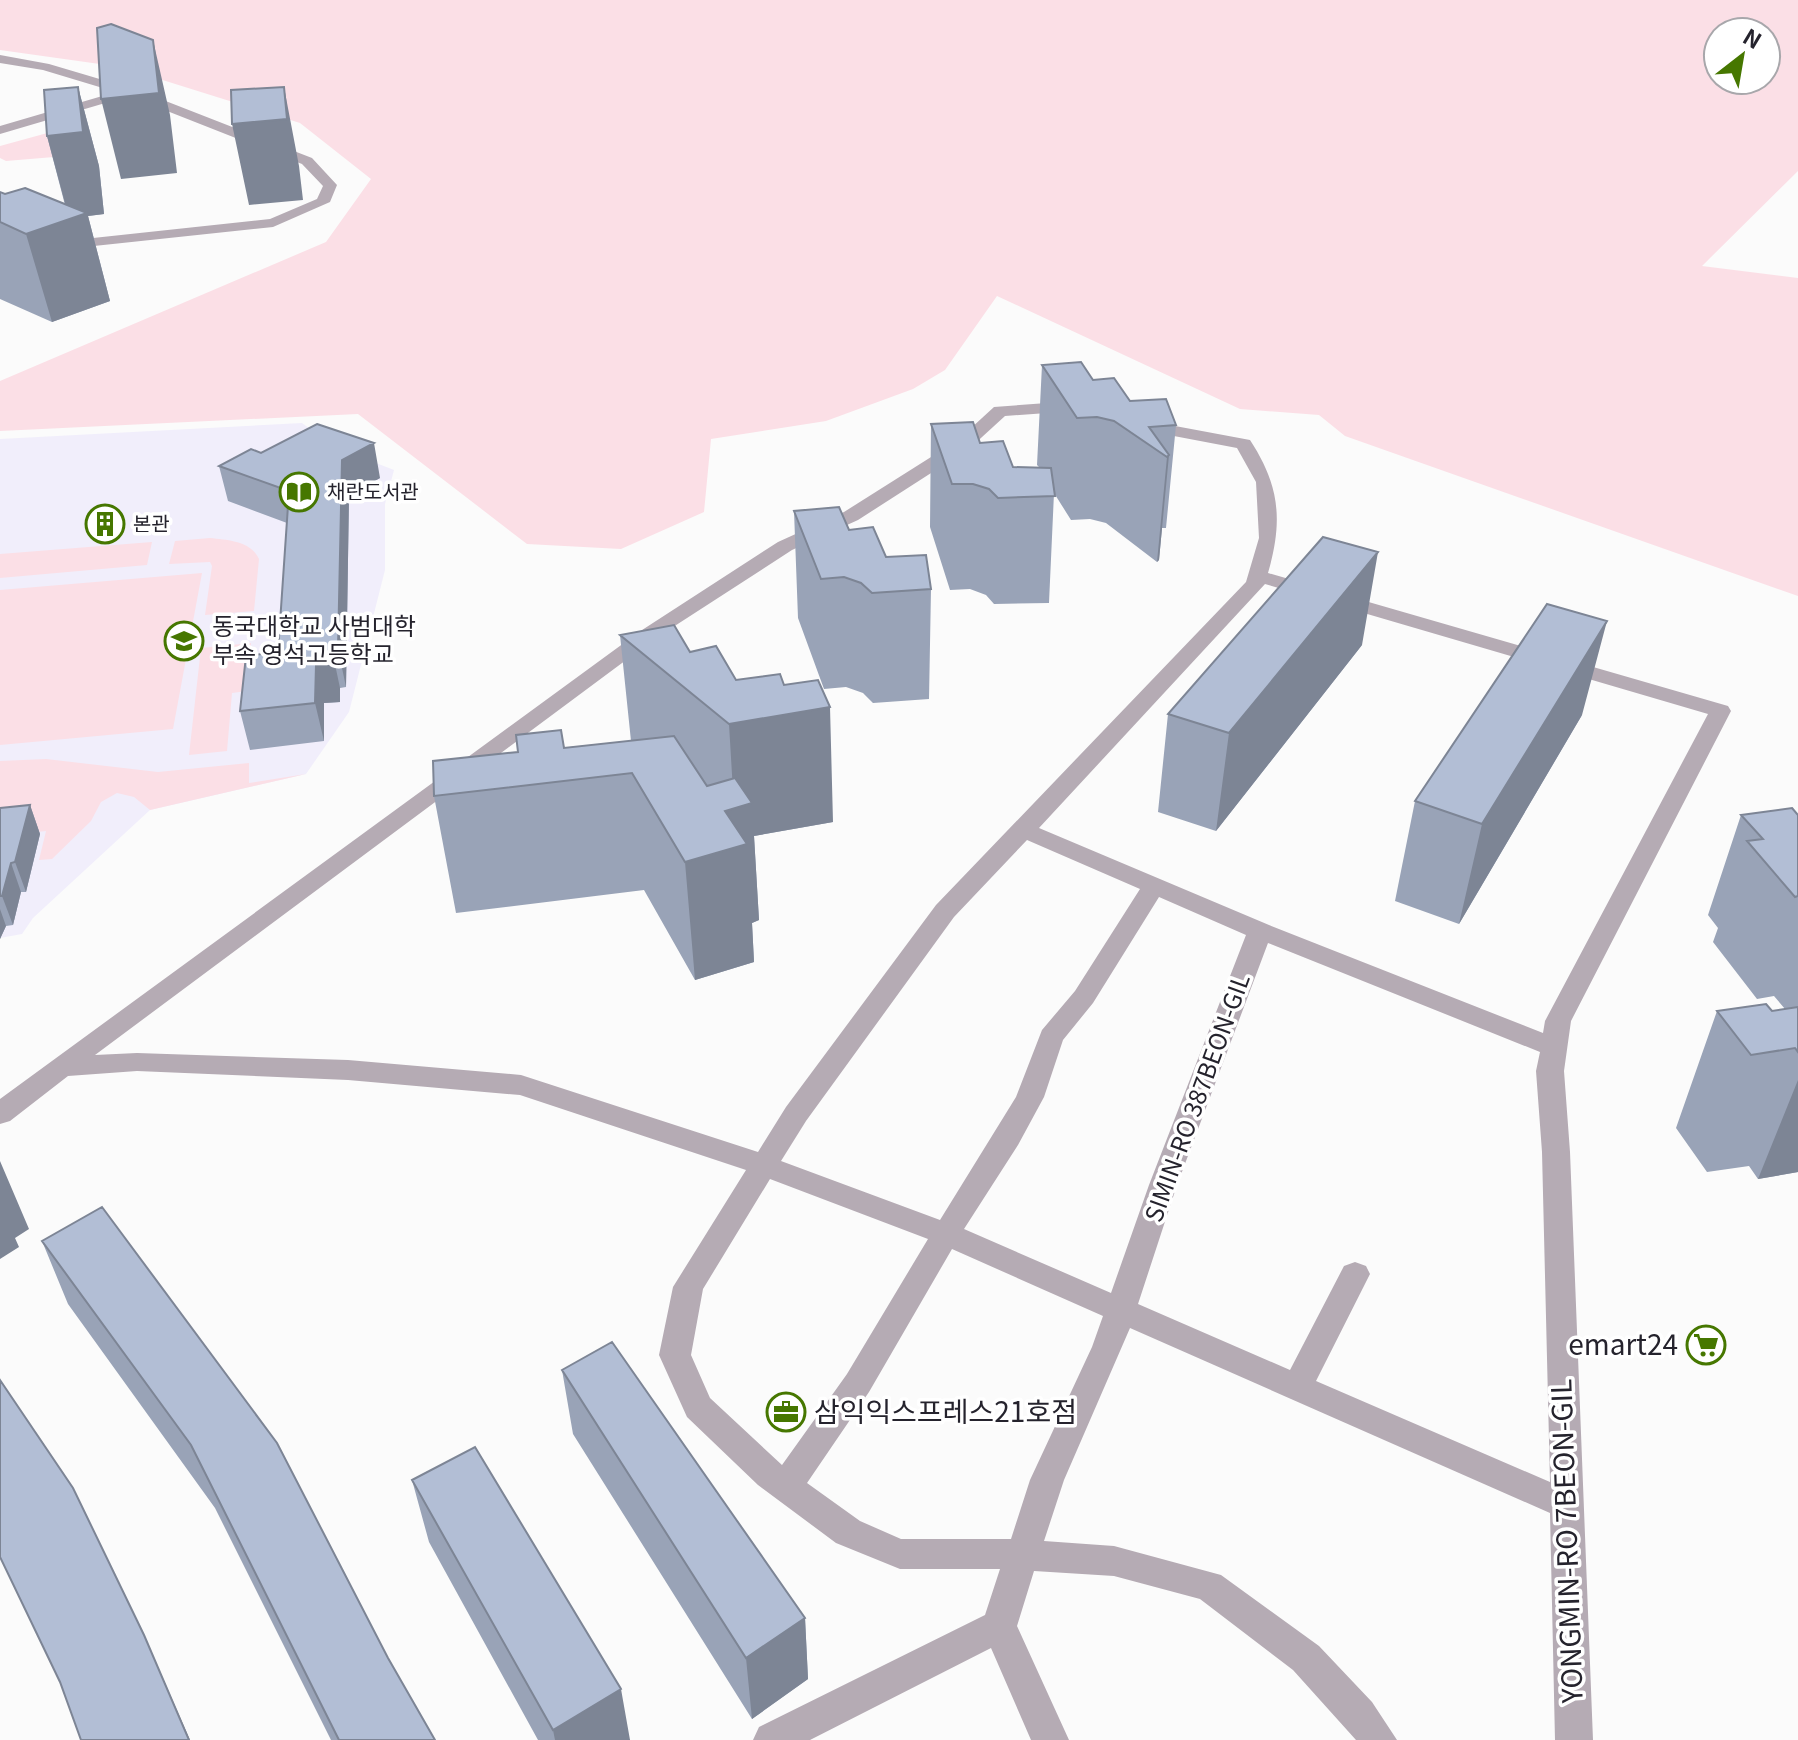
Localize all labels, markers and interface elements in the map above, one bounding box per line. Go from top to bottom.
north arrow [1702,16,1782,96]
text: N [1738,19,1769,55]
library icon: 채란도서관 [278,471,320,513]
place label: 채란도서관 [327,476,419,505]
building icon: 본관 [84,503,126,545]
place label: 본관 [133,508,170,537]
place label: 동국대학교 사범대학 부속 영석고등학교 [212,607,416,670]
school or university icon: 동국대학교 사범대학 부속 영석고등학교 [163,620,205,662]
street label: SIMIN-RO 387BEON-GIL [1134,968,1257,1226]
place label: emart24 [1568,1323,1678,1363]
supermarket icon: emart24 [1685,1324,1727,1366]
street label: YONGMIN-RO 7BEON-GIL [1539,1378,1591,1705]
place label: 삼익익스프레스21호점 [814,1390,1077,1430]
office icon: 삼익익스프레스21호점 [765,1391,807,1433]

